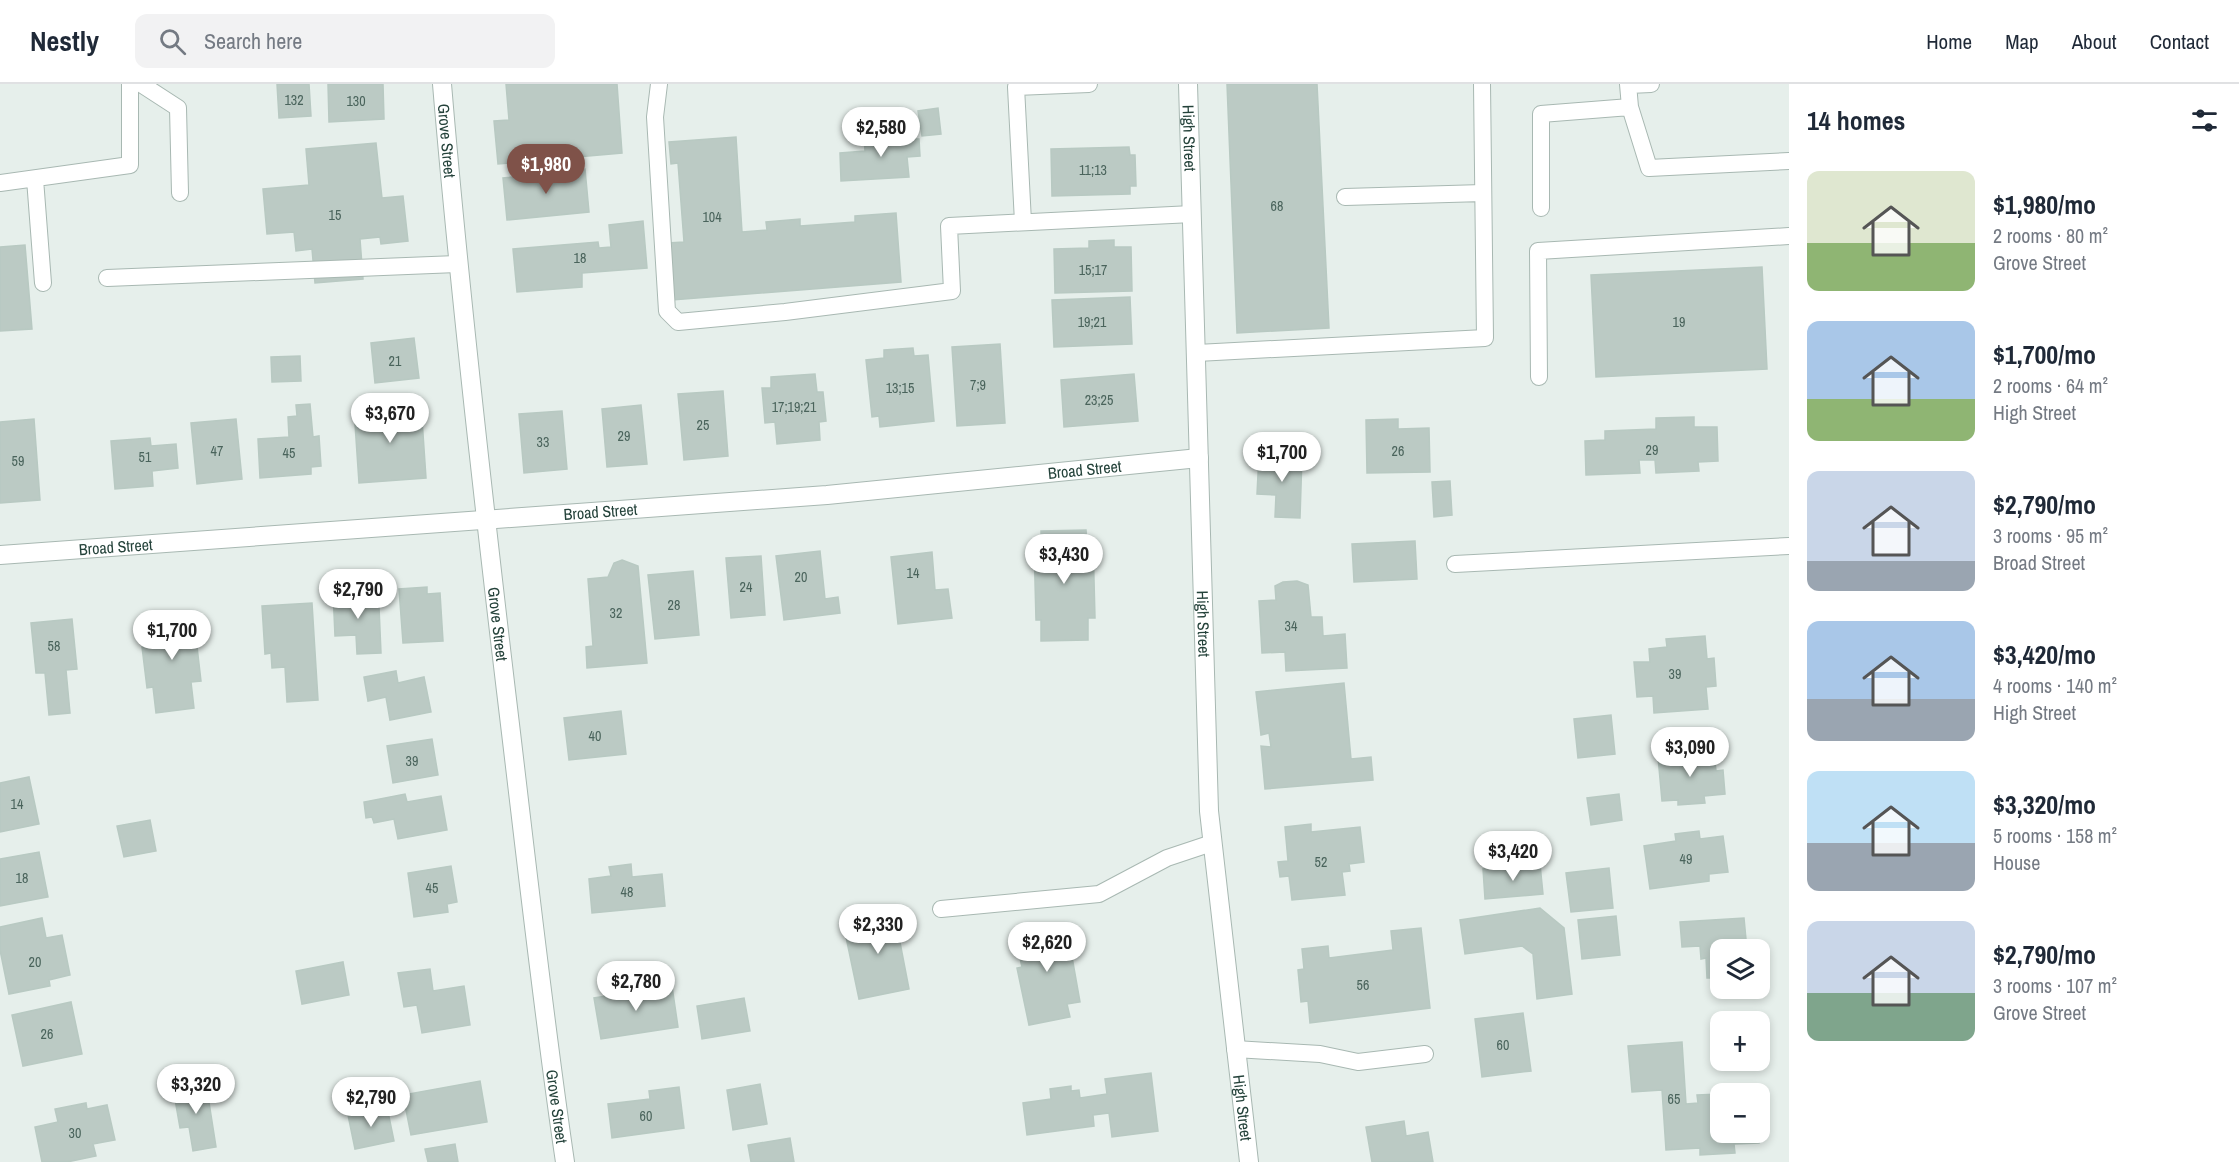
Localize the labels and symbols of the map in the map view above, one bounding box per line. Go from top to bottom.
house number: 132 [284,91,304,109]
house number: 130 [346,92,366,110]
street label: Grove Street [433,103,461,179]
street label: High Street [1178,104,1202,172]
pin: $2,580 [832,107,930,158]
pin: $1,980 [497,144,595,195]
house number: 11;13 [1079,161,1107,179]
house number: 68 [1271,197,1283,215]
house number: 15 [329,206,341,224]
house number: 104 [702,208,722,226]
house number: 18 [574,249,586,267]
house number: 15;17 [1079,261,1107,279]
house number: 19;21 [1078,313,1107,331]
house number: 19 [1673,313,1685,331]
house number: 21 [389,352,402,370]
house number: 7;9 [970,376,986,394]
house number: 13;15 [886,379,914,397]
house number: 23;25 [1085,391,1113,409]
pin: $3,670 [341,393,439,444]
house number: 17;19;21 [772,398,817,416]
house number: 25 [697,416,709,434]
house number: 29 [618,427,630,445]
pin: $1,700 [1233,432,1331,483]
house number: 33 [537,433,549,451]
house number: 29 [1646,441,1658,459]
house number: 47 [211,442,223,460]
house number: 26 [1392,442,1404,460]
house number: 45 [283,444,295,462]
house number: 51 [139,448,152,466]
house number: 59 [12,452,24,470]
street label: Broad Street [1047,455,1123,484]
street label: Broad Street [563,498,638,525]
street label: Broad Street [78,533,154,560]
pin: $3,430 [1015,534,1113,585]
house number: 14 [907,564,920,582]
house number: 20 [795,568,807,586]
pin: $2,790 [309,569,407,620]
house number: 24 [740,578,753,596]
street label: Grove Street [483,586,513,663]
street label: High Street [1192,590,1216,658]
house number: 28 [668,596,680,614]
house number: 32 [610,604,622,622]
pin: $1,700 [123,610,221,661]
house number: 34 [1285,617,1298,635]
house number: 58 [48,637,60,655]
house number: 39 [1669,665,1681,683]
house number: 40 [589,727,601,745]
pin: $3,090 [1641,727,1739,778]
house number: 39 [406,752,418,770]
house number: 14 [11,795,24,813]
pin: $3,420 [1464,831,1562,882]
house number: 49 [1680,850,1692,868]
house number: 52 [1315,853,1327,871]
house number: 18 [16,869,28,887]
house number: 45 [426,879,438,897]
house number: 48 [621,883,633,901]
pin: $2,330 [829,904,927,955]
pin: $2,620 [998,922,1096,973]
house number: 20 [29,953,41,971]
pin: $2,780 [587,961,685,1012]
house number: 56 [1357,976,1369,994]
house number: 26 [41,1025,53,1043]
house number: 60 [1497,1036,1509,1054]
pin: $3,320 [147,1064,245,1115]
street label: Grove Street [541,1068,573,1145]
street label: High Street [1228,1074,1258,1142]
pin: $2,790 [322,1077,420,1128]
house number: 65 [1668,1090,1680,1108]
house number: 60 [640,1107,652,1125]
house number: 30 [69,1124,81,1142]

